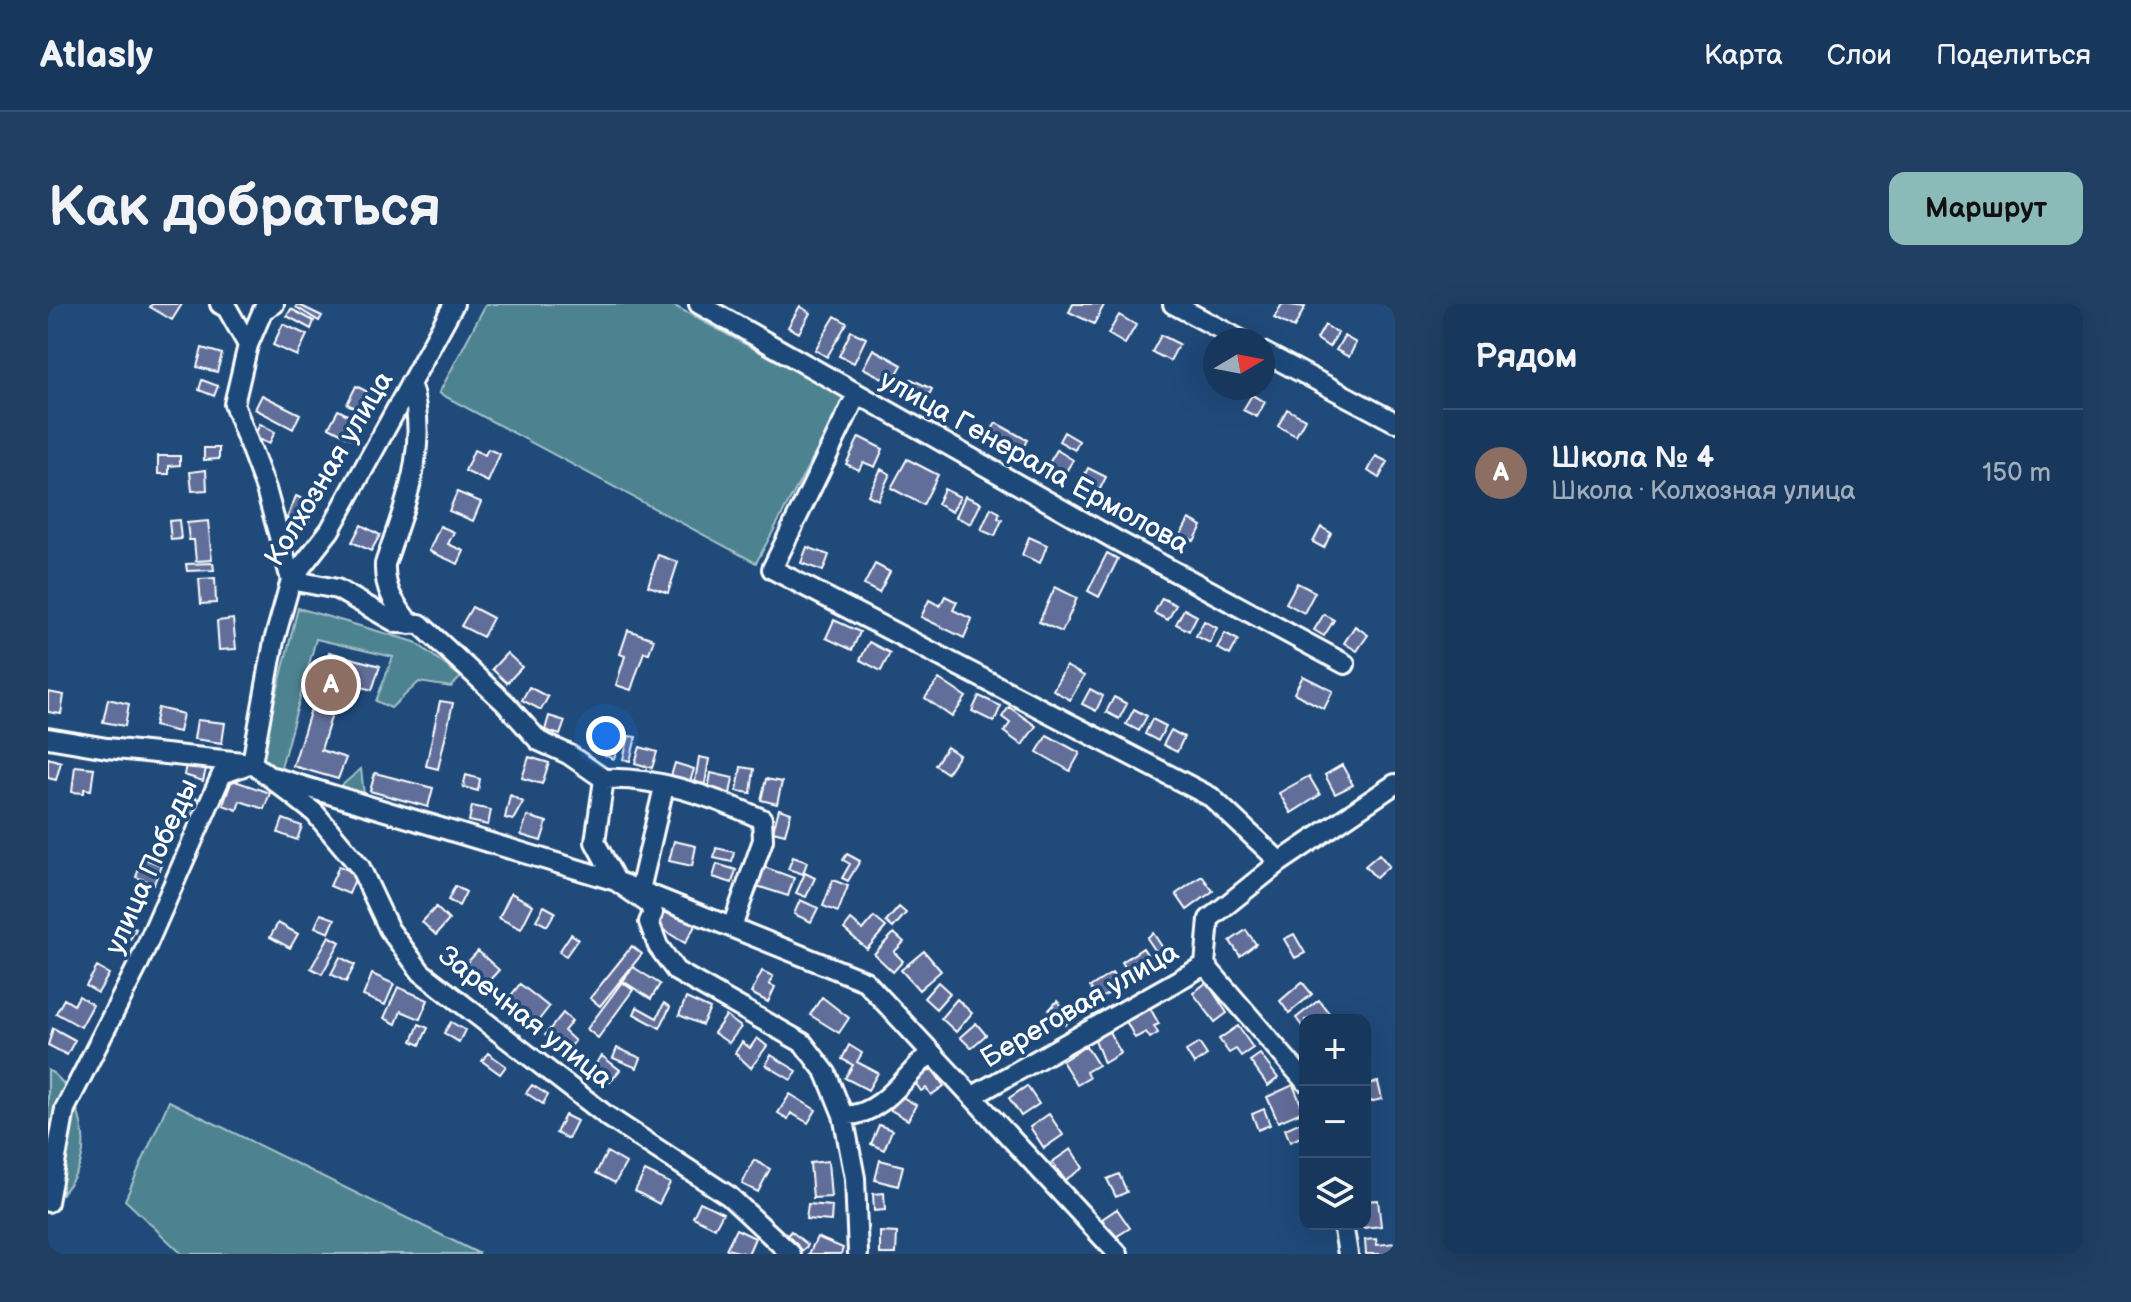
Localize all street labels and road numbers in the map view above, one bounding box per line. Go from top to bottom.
street label: улица Генерала Ермолова [874,363,1195,561]
street label: Колхозная улица [258,365,401,572]
street label: улица Победы [98,774,205,960]
street label: Береговая улица [975,935,1185,1075]
street label: Заречная улица [431,939,619,1096]

